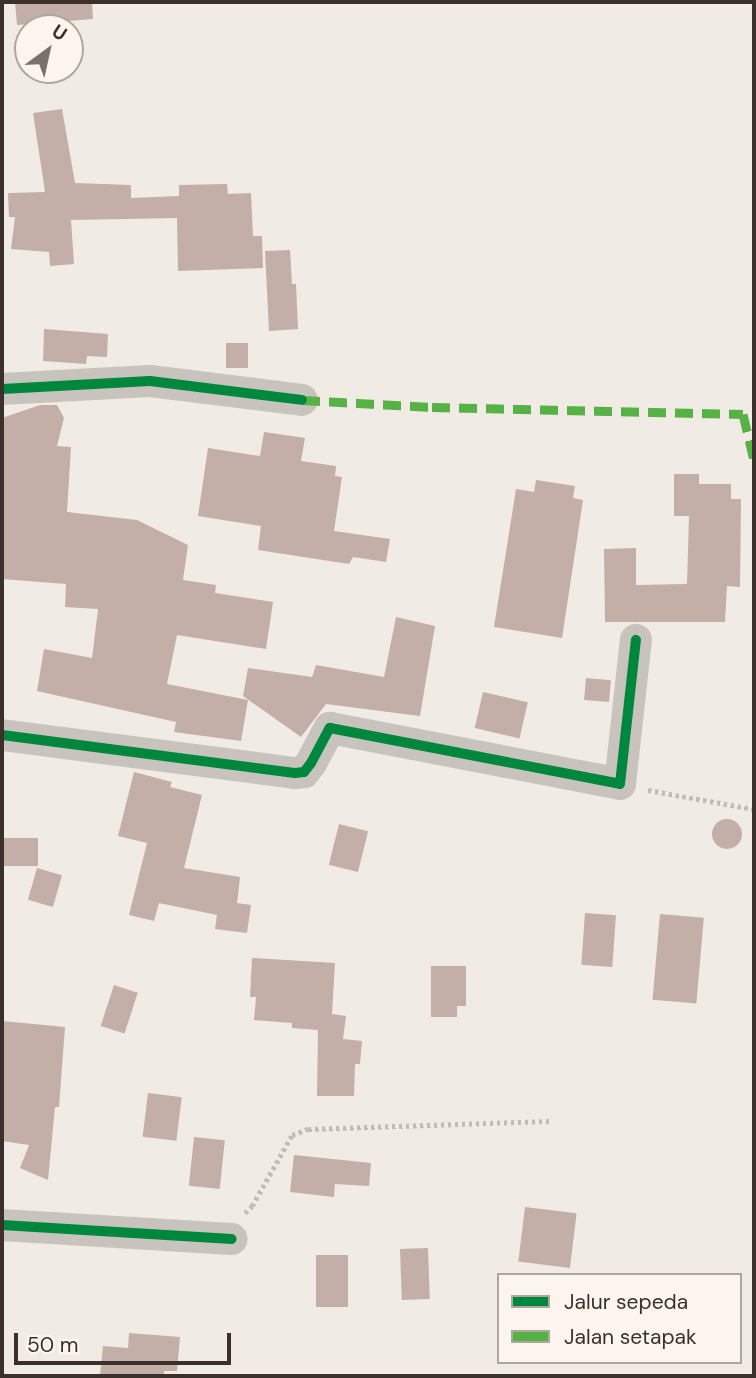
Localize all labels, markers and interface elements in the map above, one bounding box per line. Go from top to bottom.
north arrow [14,14,84,84]
text: U [47,19,72,47]
legend [497,1273,742,1364]
text: Jalur sepeda [564,1288,688,1316]
scale bar [18,1318,234,1362]
text: Jalan setapak [564,1323,697,1351]
text: 50 m [27,1331,78,1359]

